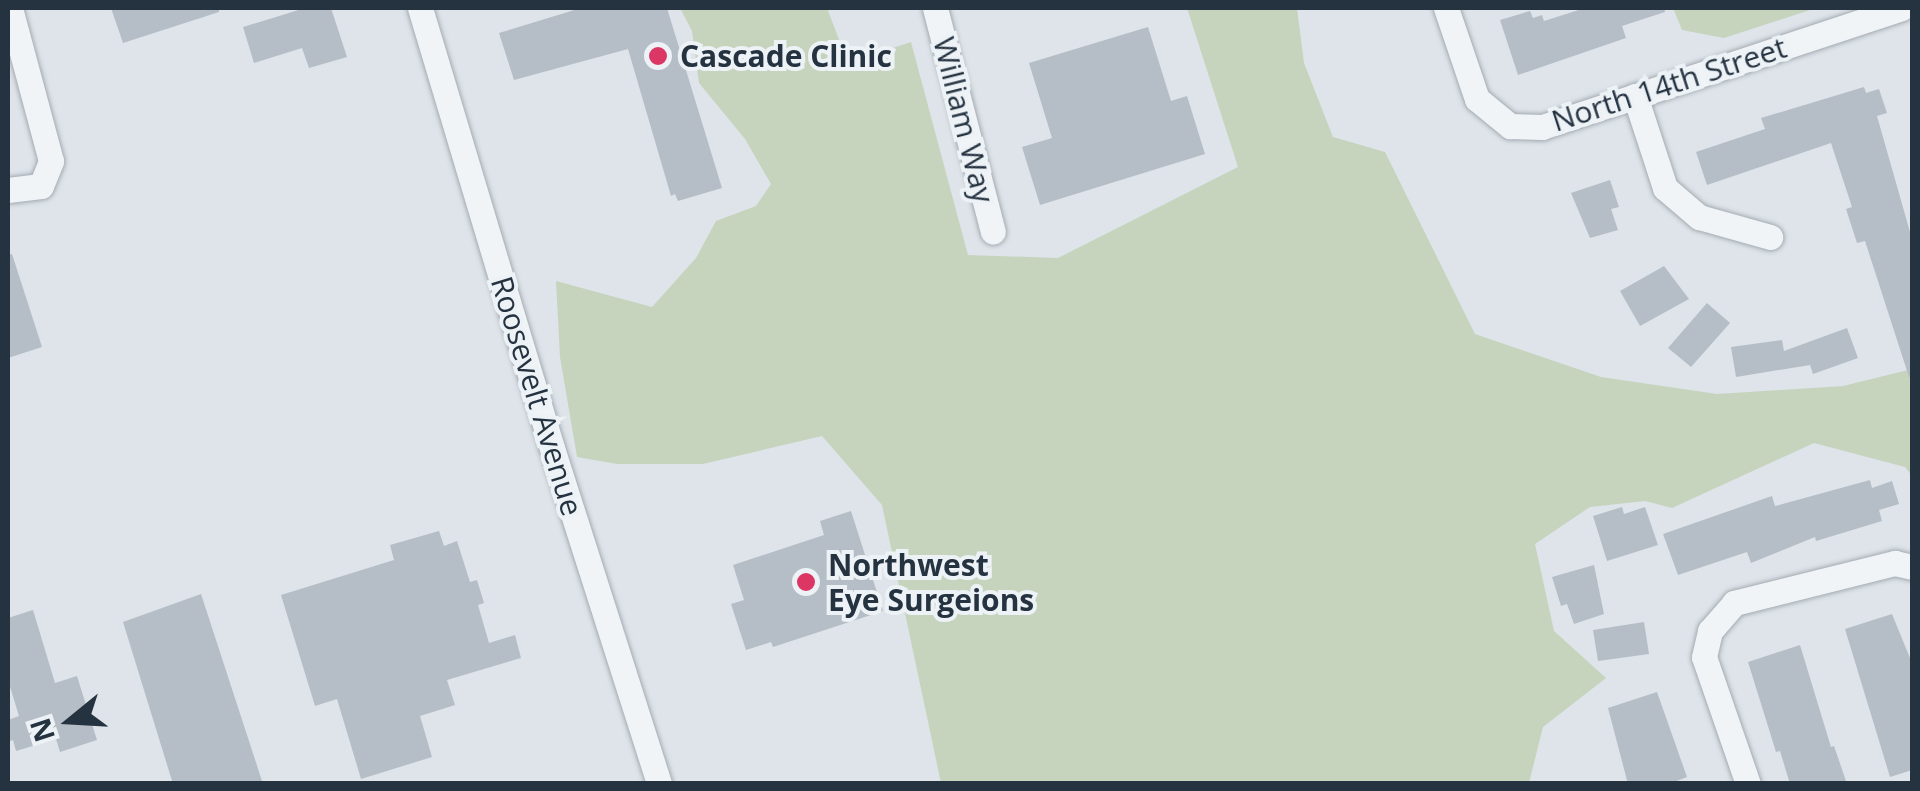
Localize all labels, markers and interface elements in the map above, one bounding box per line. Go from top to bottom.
street label: North 14th Street [1547,29,1791,139]
street label: William Way [926,33,1002,207]
place label: Cascade Clinic [680,38,892,74]
marker: Cascade Clinic [645,43,671,69]
street label: Roosevelt Avenue [484,272,590,520]
place label: Northwest Eye Surgeions [828,547,1034,618]
marker: Northwest Eye Surgeions [793,569,819,595]
north arrow [20,671,120,771]
text: N [20,714,63,747]

